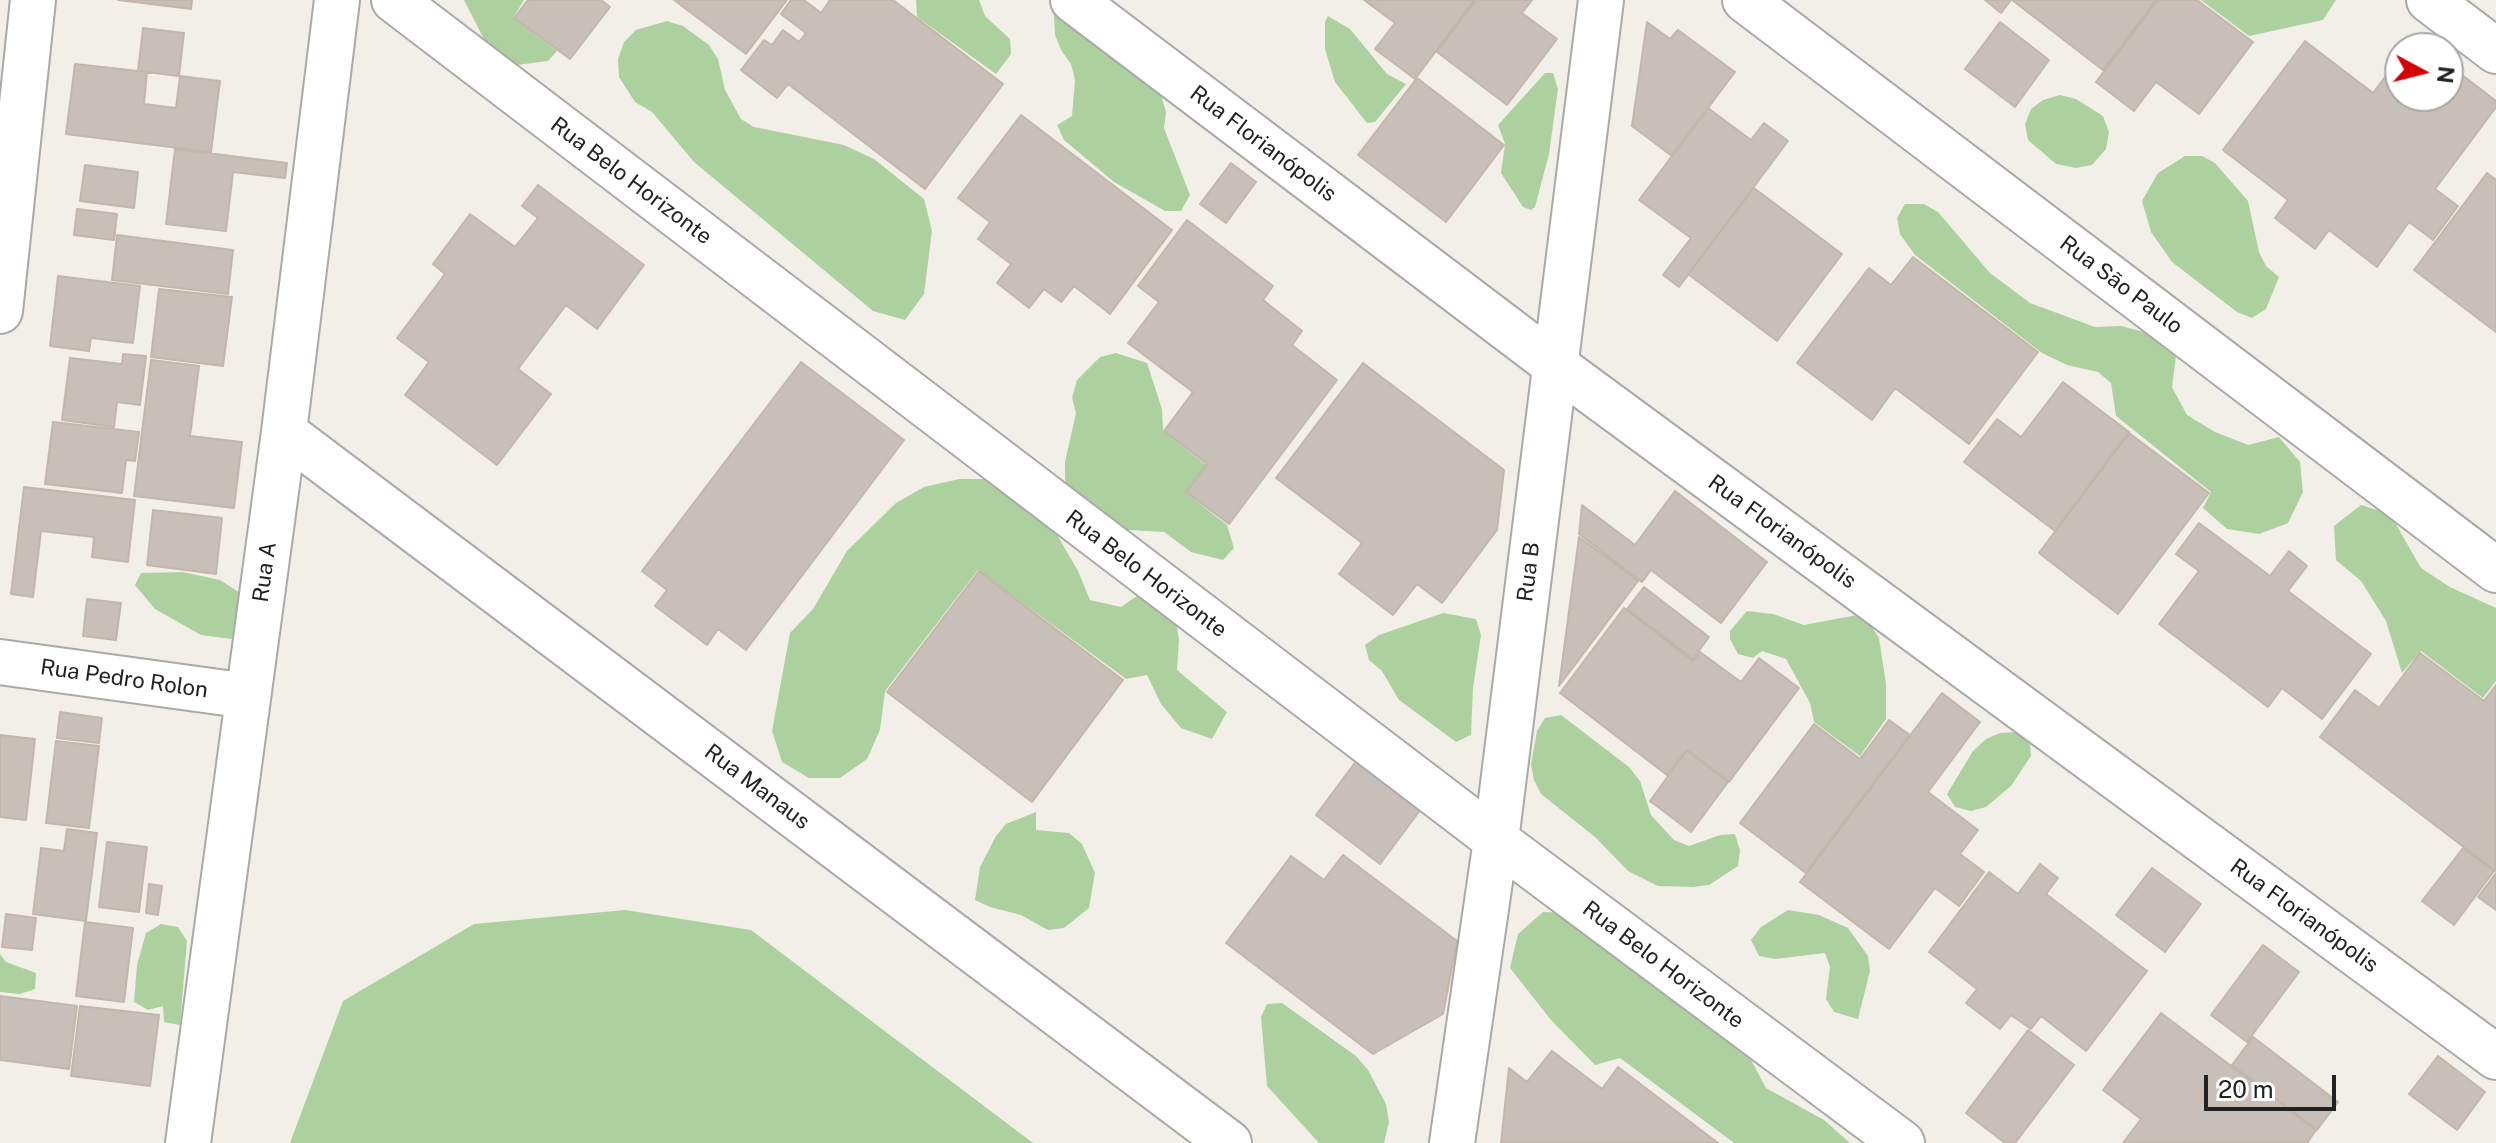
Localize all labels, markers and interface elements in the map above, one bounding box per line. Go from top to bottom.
north arrow [2384,32,2464,112]
text: N [2432,65,2460,85]
street label: Rua Florianópolis [1185,80,1341,208]
street label: Rua Belo Horizonte [545,112,717,250]
street label: Rua São Paulo [2054,230,2188,340]
street label: Rua Florianópolis [1703,469,1861,595]
street label: Rua Belo Horizonte [1060,505,1232,643]
street label: Rua A [248,540,282,604]
street label: Rua B [1512,541,1546,603]
street label: Rua Pedro Rolon [39,654,209,704]
street label: Rua Manaus [699,739,815,835]
street label: Rua Florianópolis [2225,853,2383,979]
street label: Rua Belo Horizonte [1577,896,1749,1034]
scale bar [2208,1059,2340,1109]
text: 20 m [2218,1075,2274,1103]

